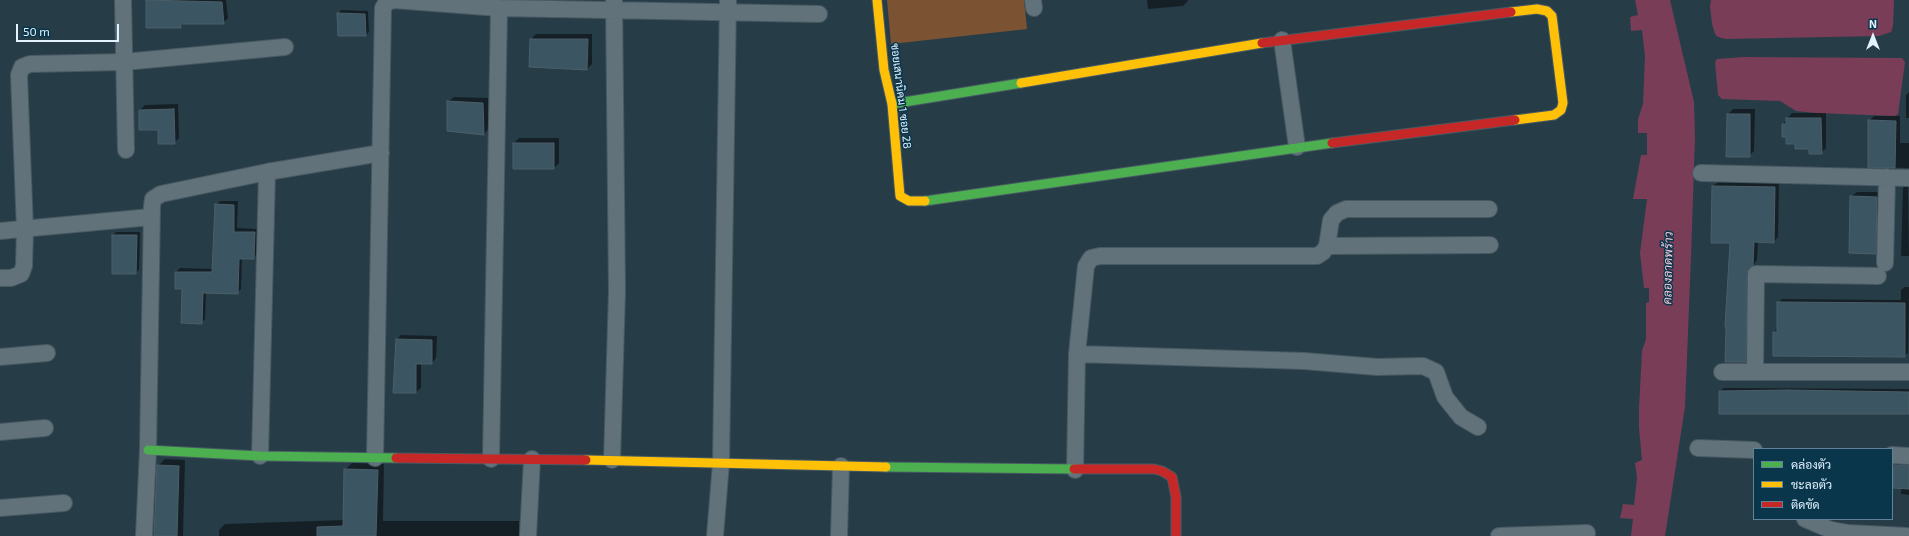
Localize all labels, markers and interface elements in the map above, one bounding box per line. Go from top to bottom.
scale bar [18,16,121,42]
north arrow [1853,16,1893,56]
text: N [1869,17,1877,30]
text: 50 m [23,24,50,38]
street label: ซอยเสนานิคม 1 ซอย 28 [888,43,914,149]
water label: คลองลาดพร้าว [1660,231,1676,305]
legend [1753,448,1893,520]
text: คล่องตัว [1791,457,1831,471]
text: ชะลอตัว [1791,477,1832,491]
text: ติดขัด [1791,497,1820,511]

